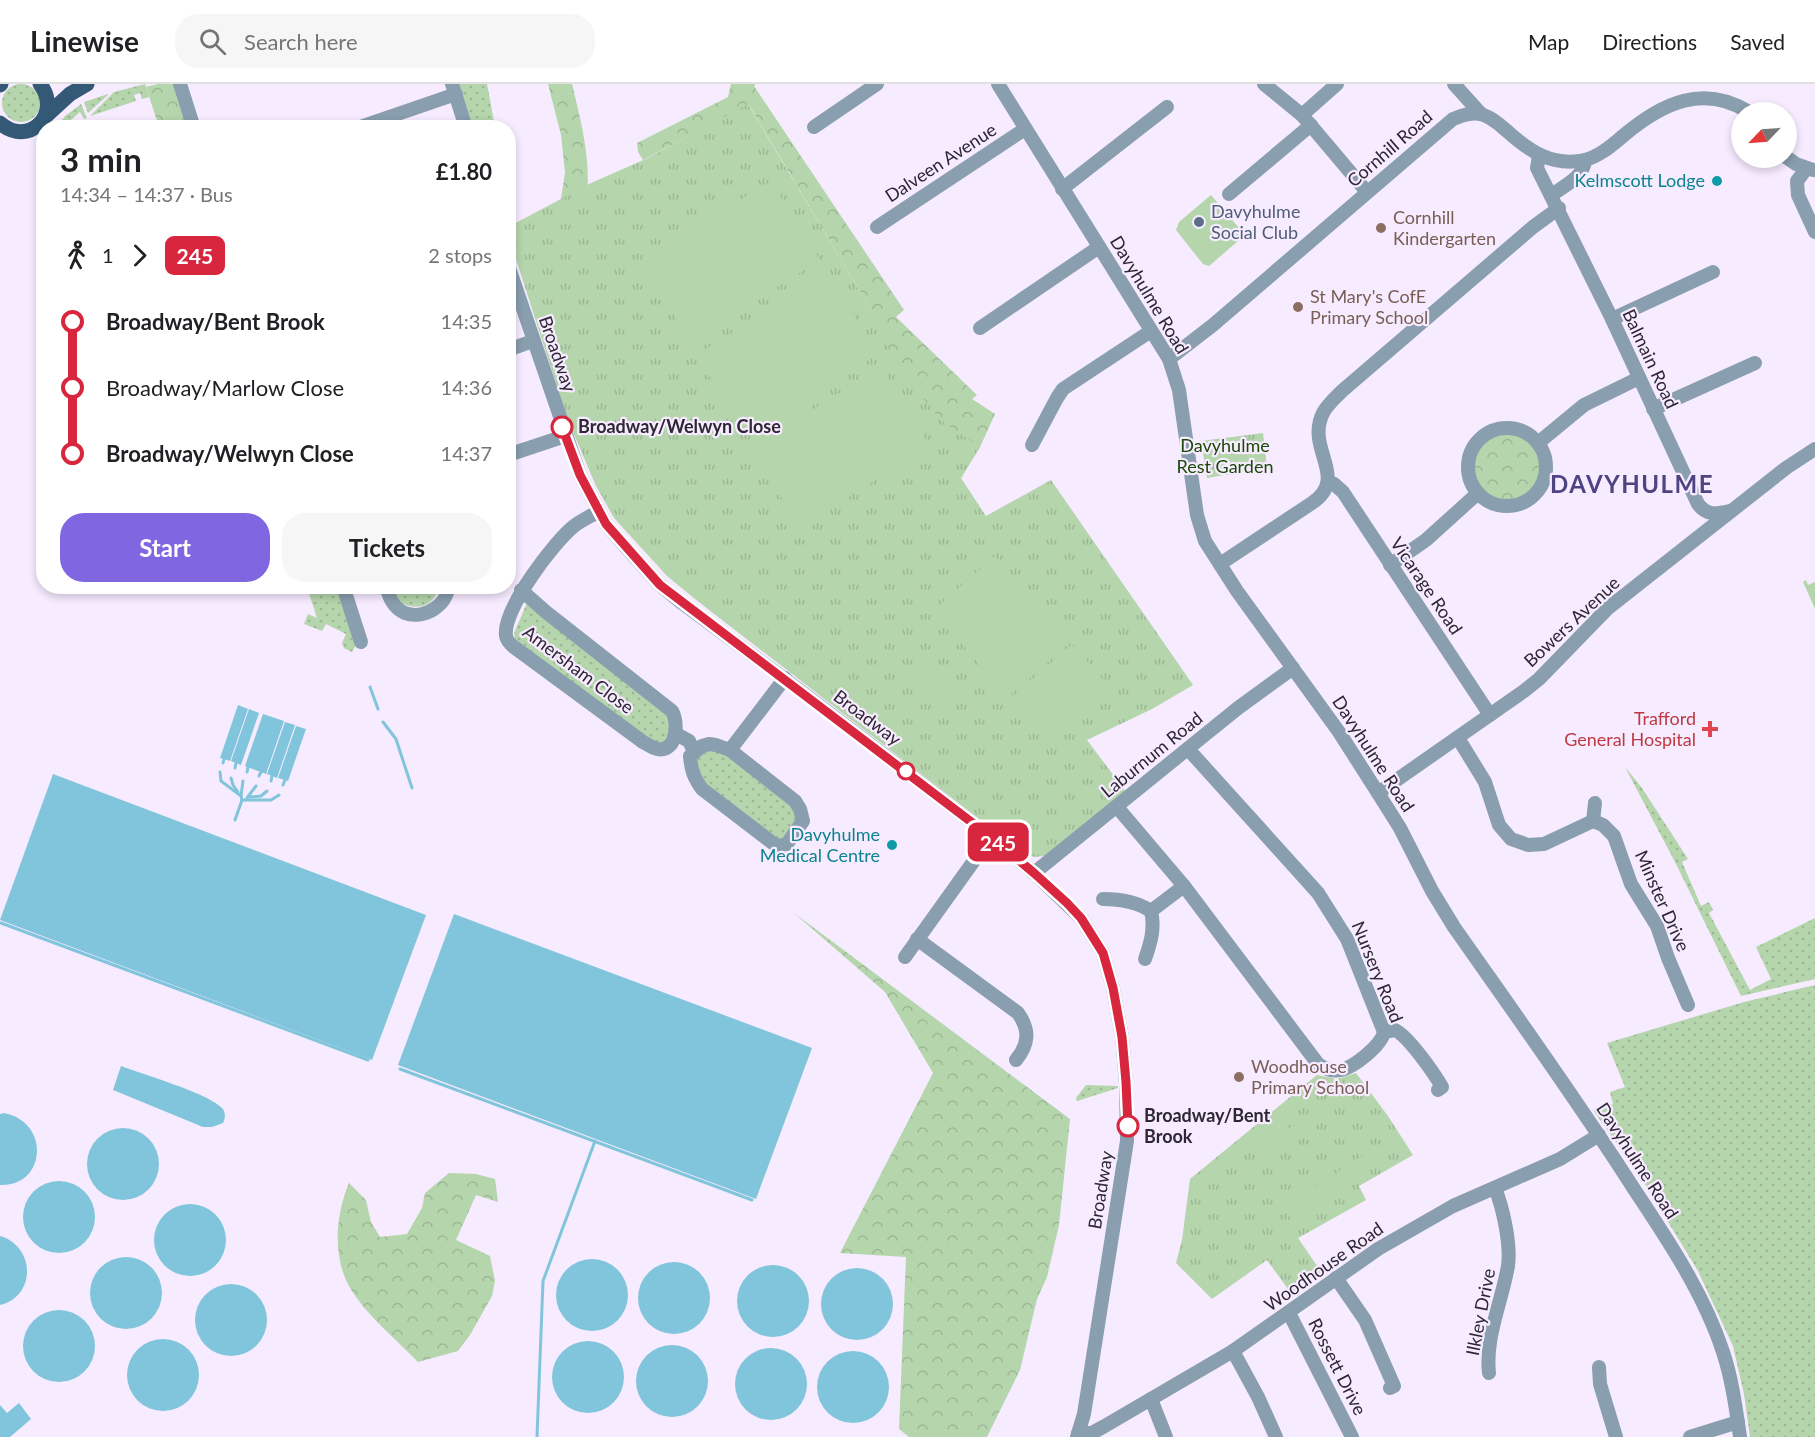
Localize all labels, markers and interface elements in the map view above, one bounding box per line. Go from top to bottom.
search box [175,14,595,68]
text: Linewise [30,24,139,58]
icon: search [196,25,229,58]
text: Search here [244,28,358,55]
text: Map [1528,29,1569,54]
text: Directions [1602,29,1697,54]
text: Saved [1730,29,1785,54]
north arrow [1731,102,1797,168]
map controls [1731,102,1797,168]
street label: Cornhill Road [1342,105,1437,191]
street label: Dalveen Avenue [881,118,1000,206]
text: 3 min [60,139,142,179]
text: £1.80 [436,158,492,185]
place label: Kelmscott Lodge [1574,169,1705,191]
marker: Kelmscott Lodge [1710,174,1724,188]
text: 14:34 – 14:37 · Bus [60,182,233,206]
place label: Davyhulme Social Club [1211,200,1300,243]
place label: Cornhill Kindergarten [1393,206,1496,249]
marker: Davyhulme Social Club [1192,215,1206,229]
marker: Cornhill Kindergarten [1374,221,1388,235]
street label: Davyhulme Road [1106,231,1194,358]
icon: walk [60,239,93,272]
icon: forward [123,239,156,272]
text: 1 [102,243,114,267]
text: 245 [177,243,213,268]
text: 2 stops [428,243,492,267]
place label: St Mary's CofE Primary School [1310,285,1428,328]
marker: St Mary's CofE Primary School [1291,300,1305,314]
street label: Balmain Road [1618,305,1684,412]
text: Broadway/Bent Brook [106,308,325,335]
text: 14:35 [441,309,492,333]
street label: Broadway [535,313,581,395]
text: Broadway/Marlow Close [106,374,344,401]
text: 14:36 [441,375,492,399]
place label: Broadway/Welwyn Close [578,415,781,437]
marker: Broadway/Welwyn Close [551,416,573,438]
park label: Davyhulme Rest Garden [1177,434,1273,477]
text: Broadway/Welwyn Close [106,440,354,467]
text: 14:37 [441,441,492,465]
district label: DAVYHULME [1550,469,1714,498]
button: Start [60,513,270,582]
button: Tickets [282,513,492,582]
street label: Vicarage Road [1386,533,1467,638]
street label: Bowers Avenue [1519,571,1624,671]
street label: Amersham Close [519,620,638,718]
street label: Broadway [829,685,906,750]
street label: Davyhulme Road [1328,691,1420,816]
street label: Laburnum Road [1096,707,1207,802]
place label: Trafford General Hospital [1564,707,1696,750]
marker: Trafford General Hospital [1701,720,1719,738]
unlabelled marker [897,762,915,780]
line badge: 245 [964,822,1032,861]
place label: Davyhulme Medical Centre [760,823,880,866]
text: 245 [980,830,1016,855]
marker: Davyhulme Medical Centre [885,838,899,852]
street label: Minster Drive [1631,847,1695,955]
street label: Nursery Road [1348,918,1408,1026]
place label: Woodhouse Primary School [1251,1055,1369,1098]
marker: Woodhouse Primary School [1232,1070,1246,1084]
street label: Davyhulme Road [1592,1098,1684,1223]
place label: Broadway/Bent Brook [1144,1104,1271,1147]
marker: Broadway/Bent Brook [1117,1115,1139,1137]
street label: Broadway [1083,1148,1117,1231]
street label: Woodhouse Road [1260,1217,1387,1315]
street label: Ilkley Drive [1461,1266,1499,1357]
street label: Rossett Drive [1304,1314,1372,1419]

